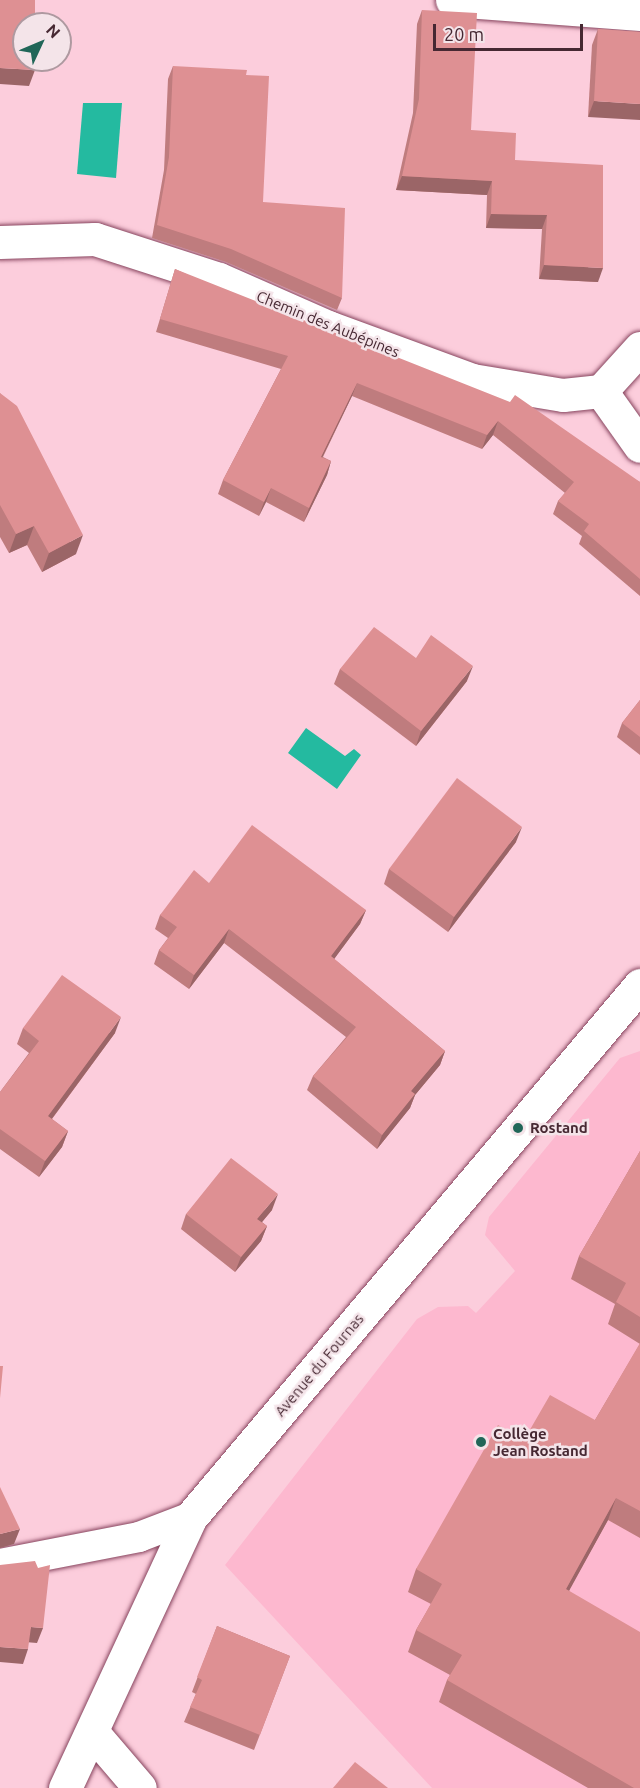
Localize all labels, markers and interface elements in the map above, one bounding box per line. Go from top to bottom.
north arrow [12,12,72,72]
scale bar [436,12,586,50]
text: N [43,20,64,41]
text: 20 m [444,24,484,44]
street label: Chemin des Aubépines [254,287,402,361]
place label: Rostand [530,1119,588,1137]
marker: Rostand [511,1121,525,1135]
street label: Avenue du Fournas [271,1310,367,1420]
place label: Collège Jean Rostand [493,1424,588,1459]
marker: Collège Jean Rostand [474,1435,488,1449]

